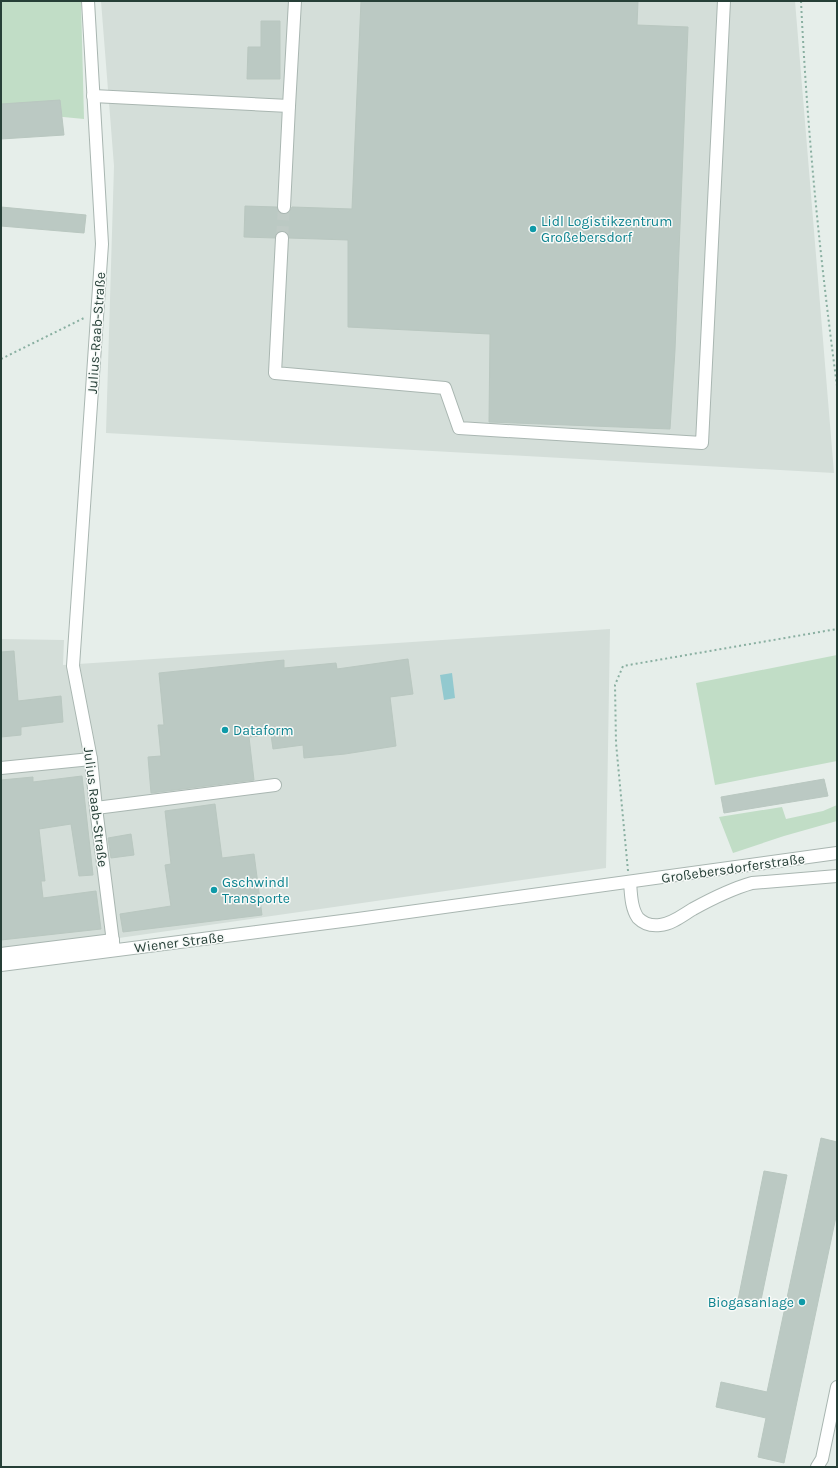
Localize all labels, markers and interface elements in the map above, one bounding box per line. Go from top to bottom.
place label: Lidl Logistikzentrum Großebersdorf [541,213,672,246]
marker: Lidl Logistikzentrum Großebersdorf [528,224,538,234]
street label: Julius-Raab-Straße [84,271,109,395]
place label: Dataform [233,722,294,739]
marker: Dataform [220,725,230,735]
street label: Julius Raab-Straße [80,746,111,868]
street label: Großebersdorferstraße [660,850,806,887]
place label: Gschwindl Transporte [222,874,290,907]
marker: Gschwindl Transporte [209,885,219,895]
street label: Wiener Straße [133,929,225,956]
place label: Biogasanlage [708,1294,794,1311]
marker: Biogasanlage [797,1297,807,1307]

